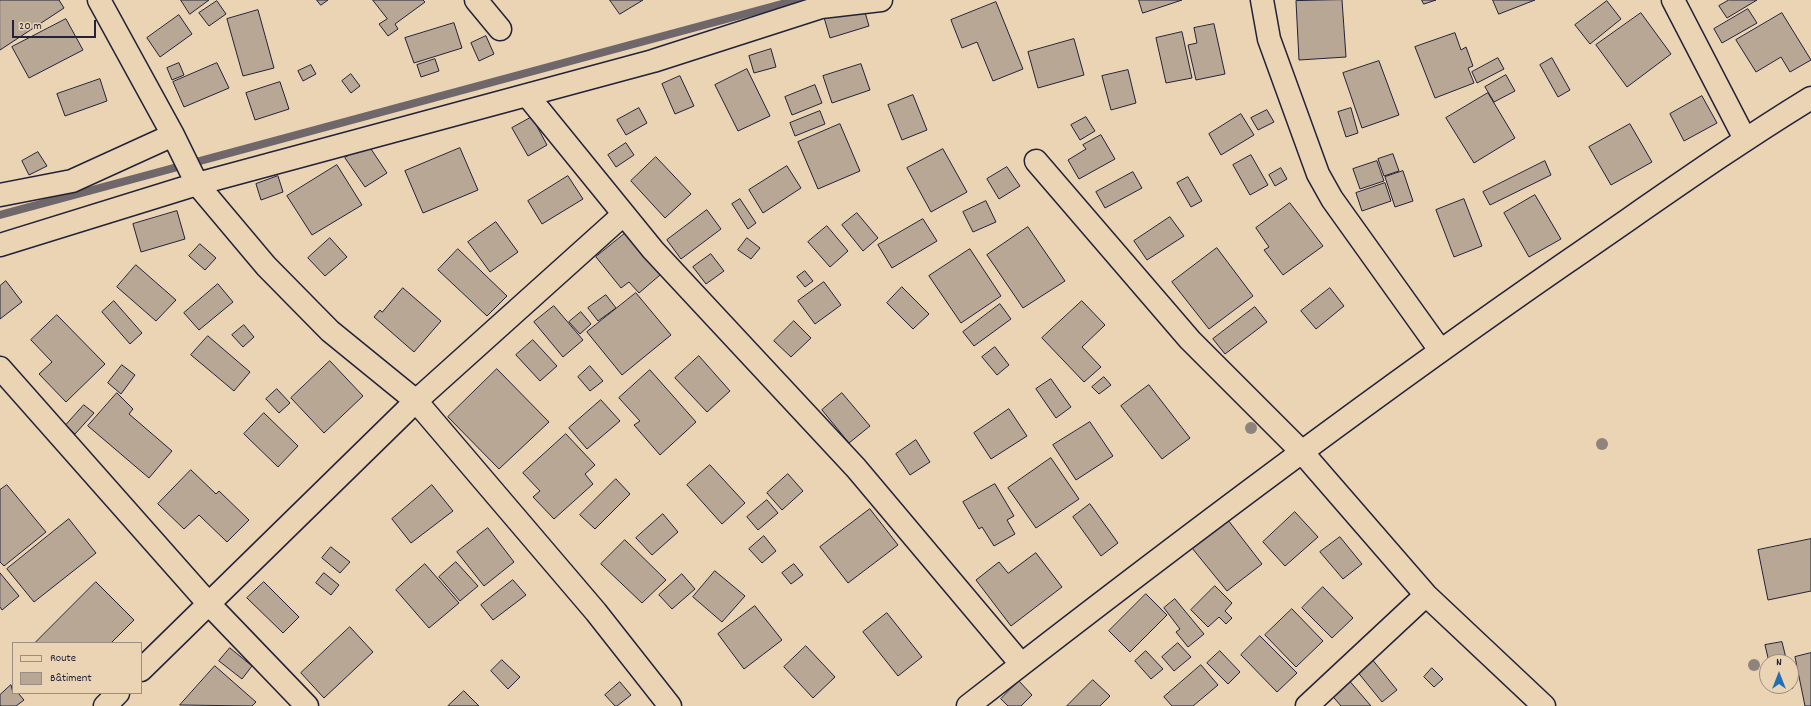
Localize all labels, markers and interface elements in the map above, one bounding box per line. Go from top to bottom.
scale bar [14,12,98,38]
text: 20 m [19,18,42,35]
legend [12,642,142,694]
text: Route [50,650,76,667]
north arrow [1759,654,1799,694]
text: N [1776,655,1782,671]
text: Bâtiment [50,670,92,687]

